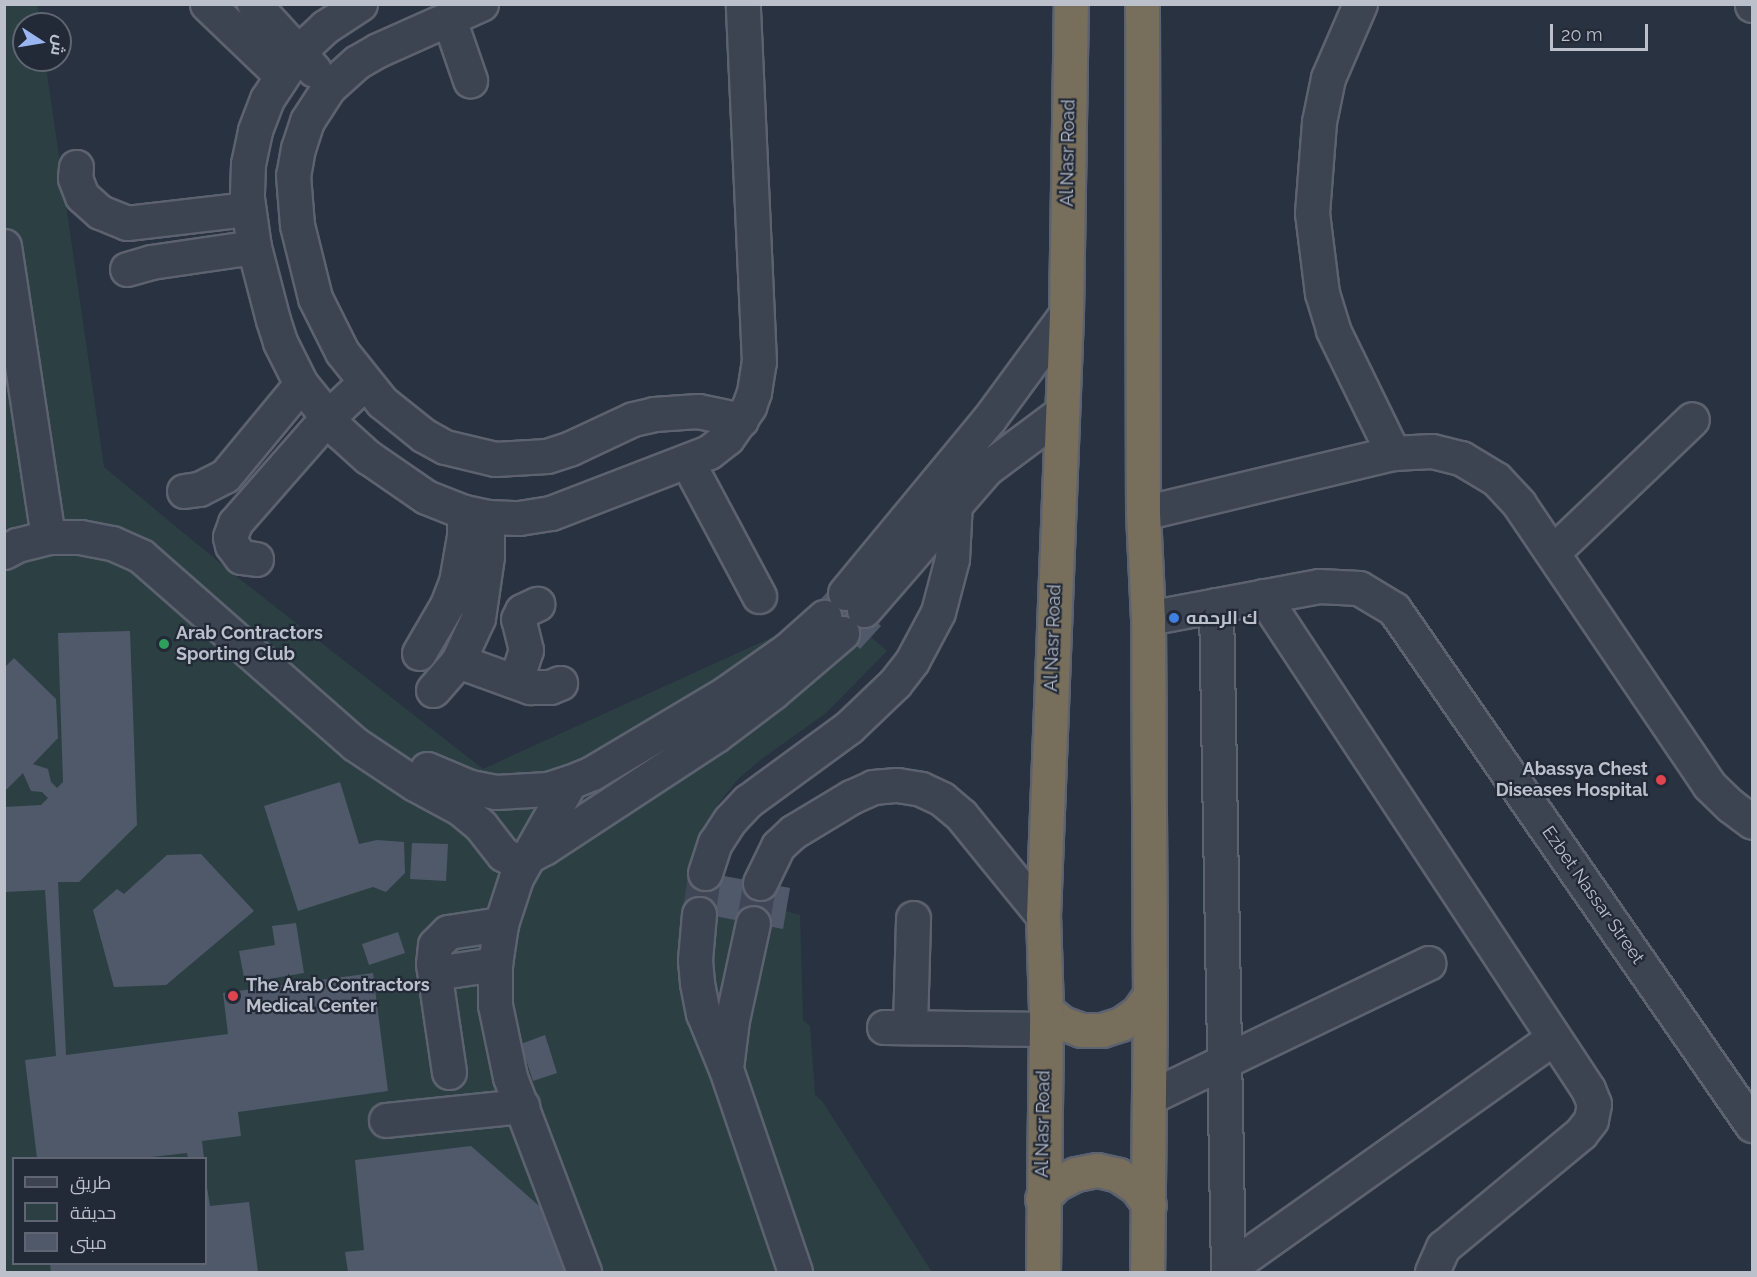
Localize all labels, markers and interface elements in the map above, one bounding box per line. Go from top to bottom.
north arrow [12,12,72,72]
scale bar [1553,12,1650,50]
text: 20 m [1561,24,1603,45]
text: ش [47,33,70,57]
street label: Al Nasr Road [1056,99,1080,207]
street label: Al Nasr Road [1040,584,1066,692]
place label: ك الرحمه [1186,607,1257,629]
marker: ك الرحمه [1167,611,1181,625]
place label: Arab Contractors Sporting Club [176,623,323,666]
marker: Arab Contractors Sporting Club [157,637,171,651]
place label: Abassya Chest Diseases Hospital [1496,759,1648,802]
marker: Abassya Chest Diseases Hospital [1652,771,1670,789]
street label: Ezbet Nassar Street [1537,822,1649,968]
place label: The Arab Contractors Medical Center [246,975,430,1018]
marker: The Arab Contractors Medical Center [224,987,242,1005]
street label: Al Nasr Road [1031,1070,1055,1178]
legend [12,1157,207,1265]
text: طريق [70,1172,111,1193]
text: حديقة [70,1202,116,1223]
text: مبنى [70,1232,107,1253]

